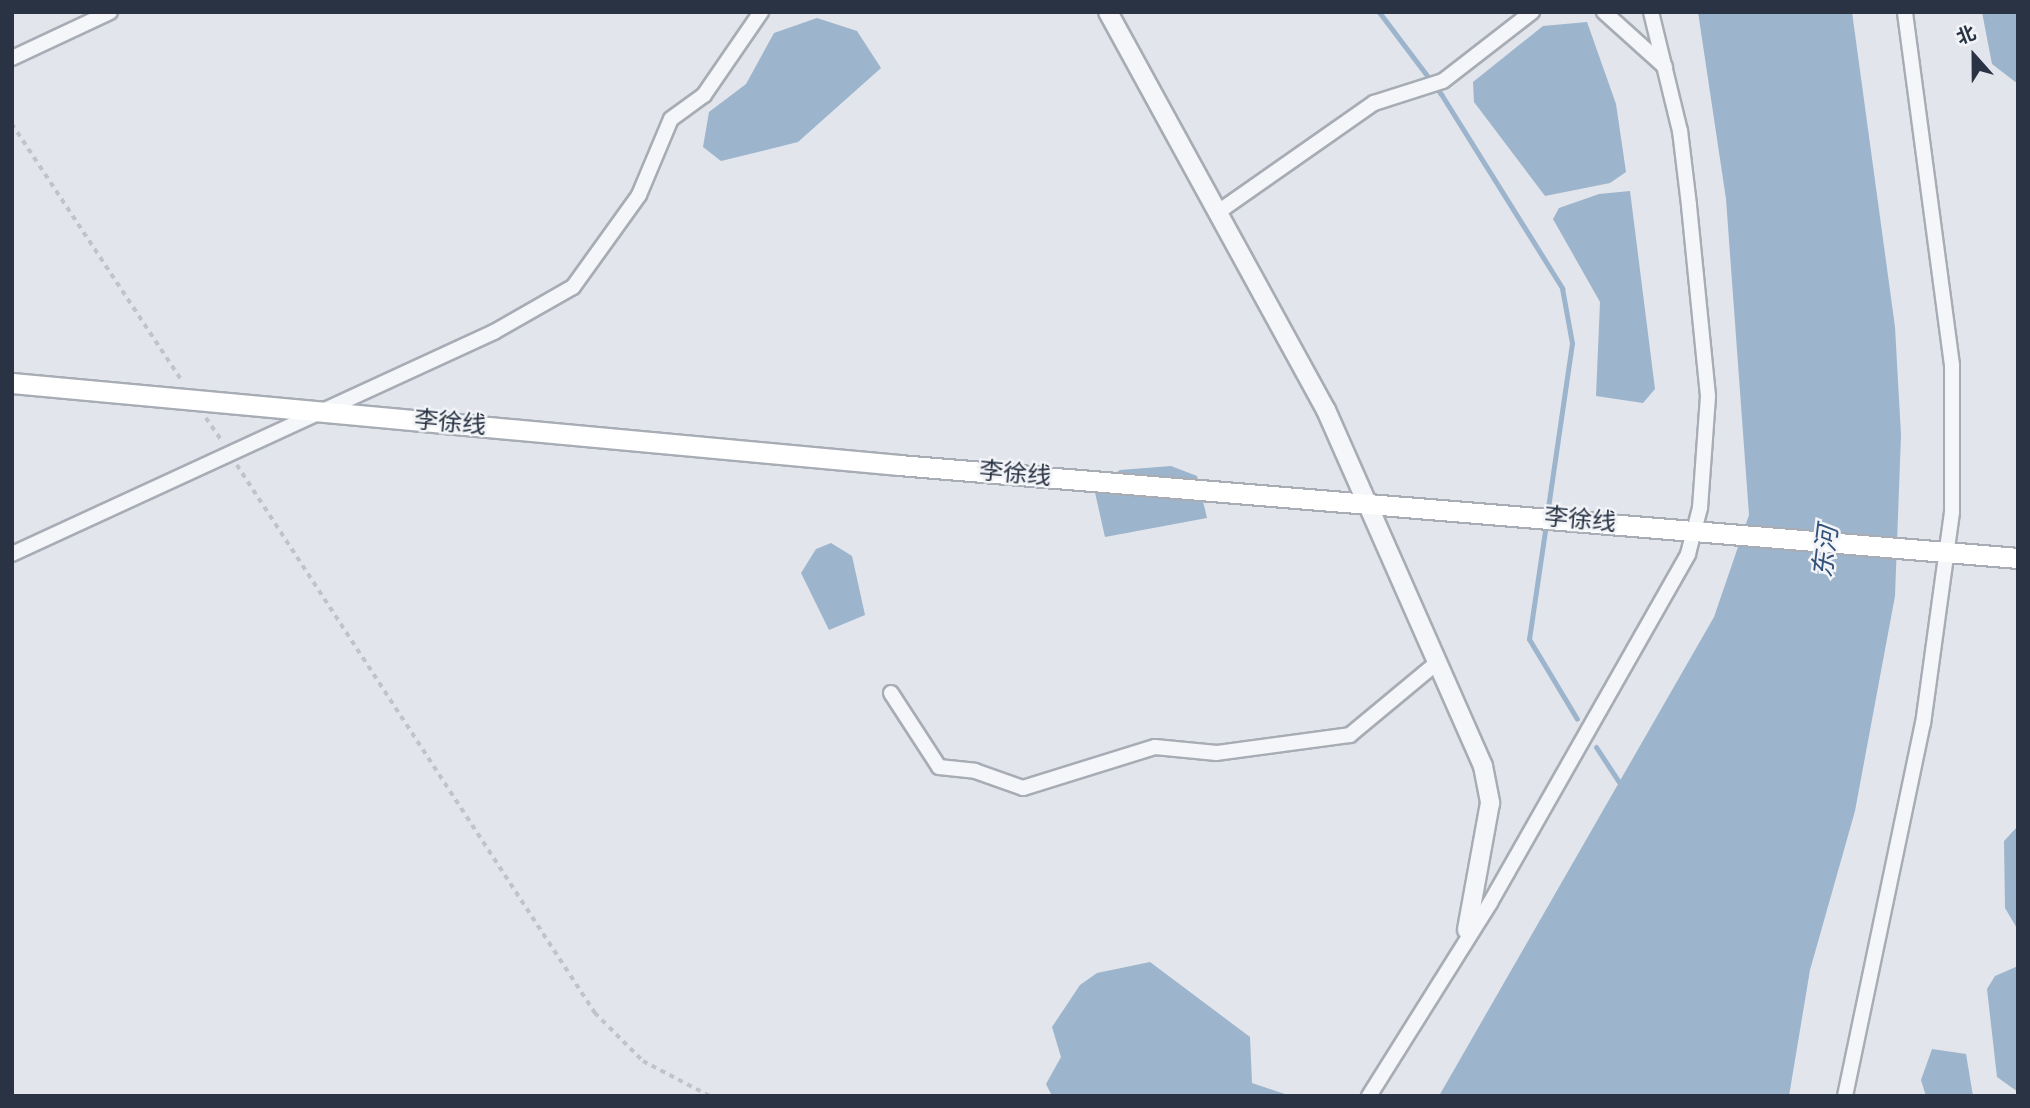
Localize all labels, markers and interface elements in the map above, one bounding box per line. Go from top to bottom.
north arrow [1939,21,2009,91]
text: 北 [1954,24,1979,48]
street label: 李徐线 [413,407,487,441]
street label: 李徐线 [978,458,1052,492]
street label: 李徐线 [1543,504,1617,538]
water label: 东河 [1808,524,1846,580]

